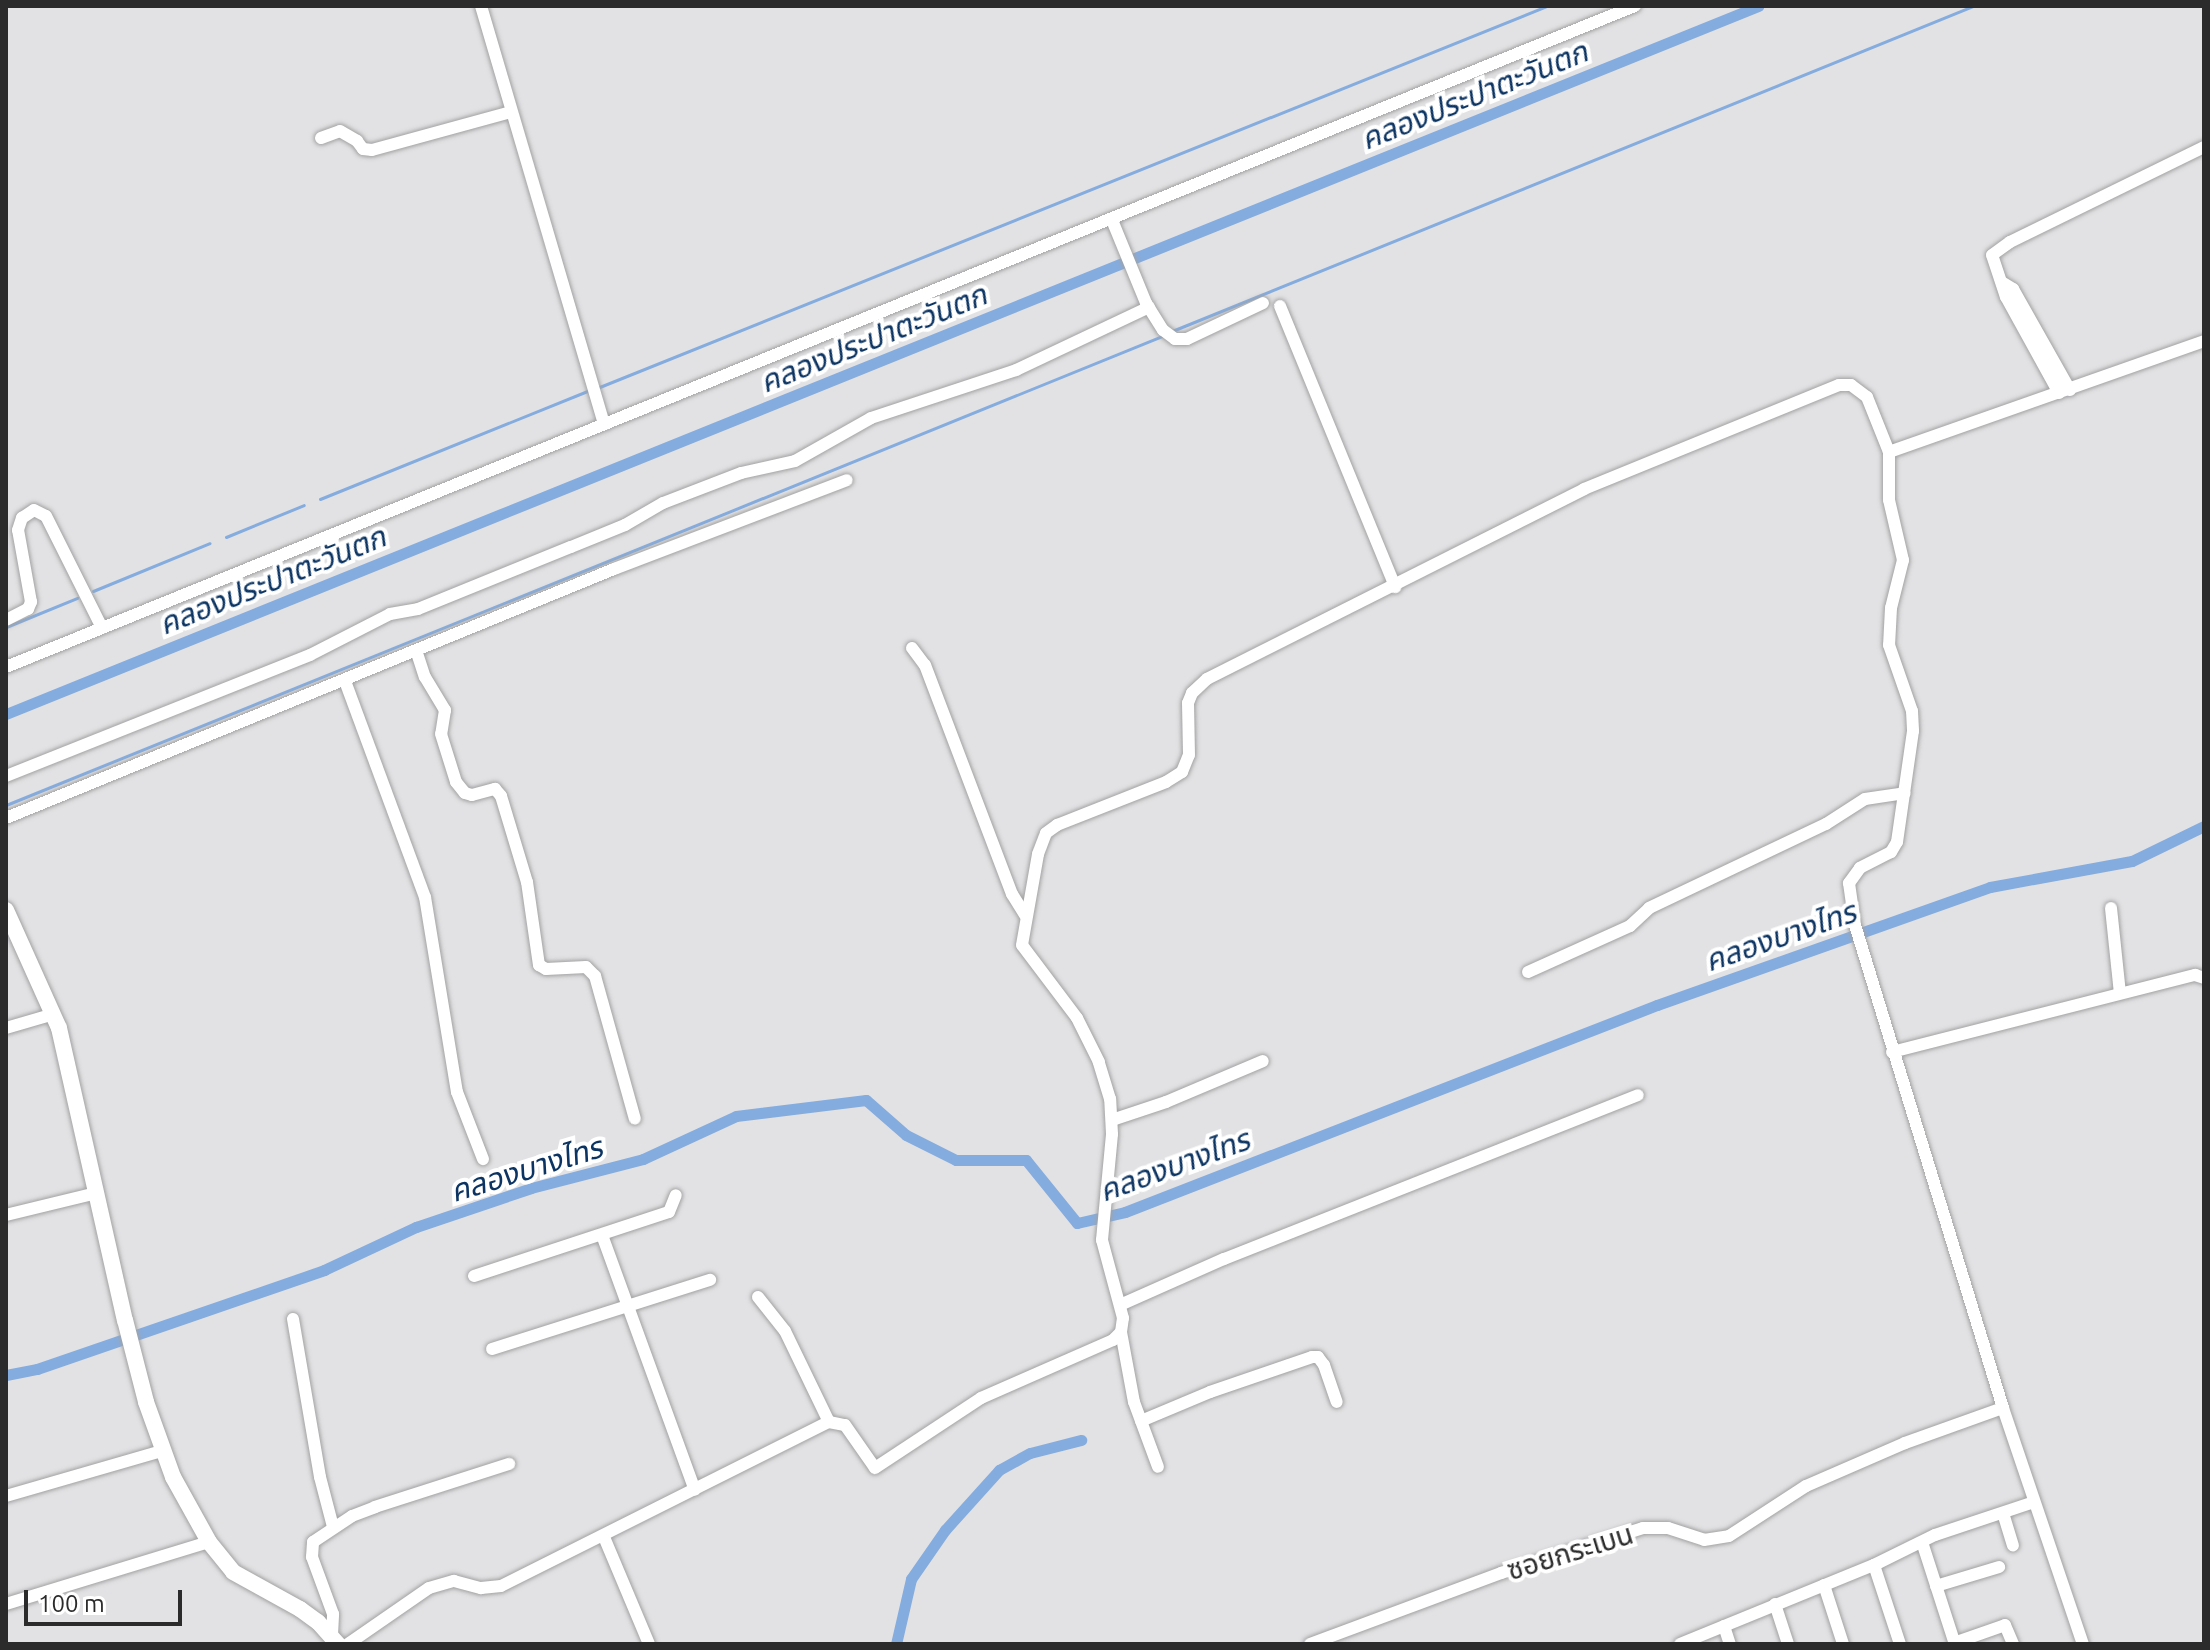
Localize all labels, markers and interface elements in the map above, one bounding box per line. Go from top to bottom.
water label: คลองประปาตะวันตก [1355,33,1593,157]
water label: คลองประปาตะวันตก [754,276,992,400]
water label: คลองประปาตะวันตก [153,518,391,642]
water label: คลองบางไทร [1700,893,1860,979]
water label: คลองบางไทร [1094,1121,1254,1209]
water label: คลองบางไทร [446,1129,606,1209]
street label: ซอยกระเบน [1503,1517,1637,1587]
scale bar [28,1574,186,1624]
text: 100 m [38,1590,105,1617]

